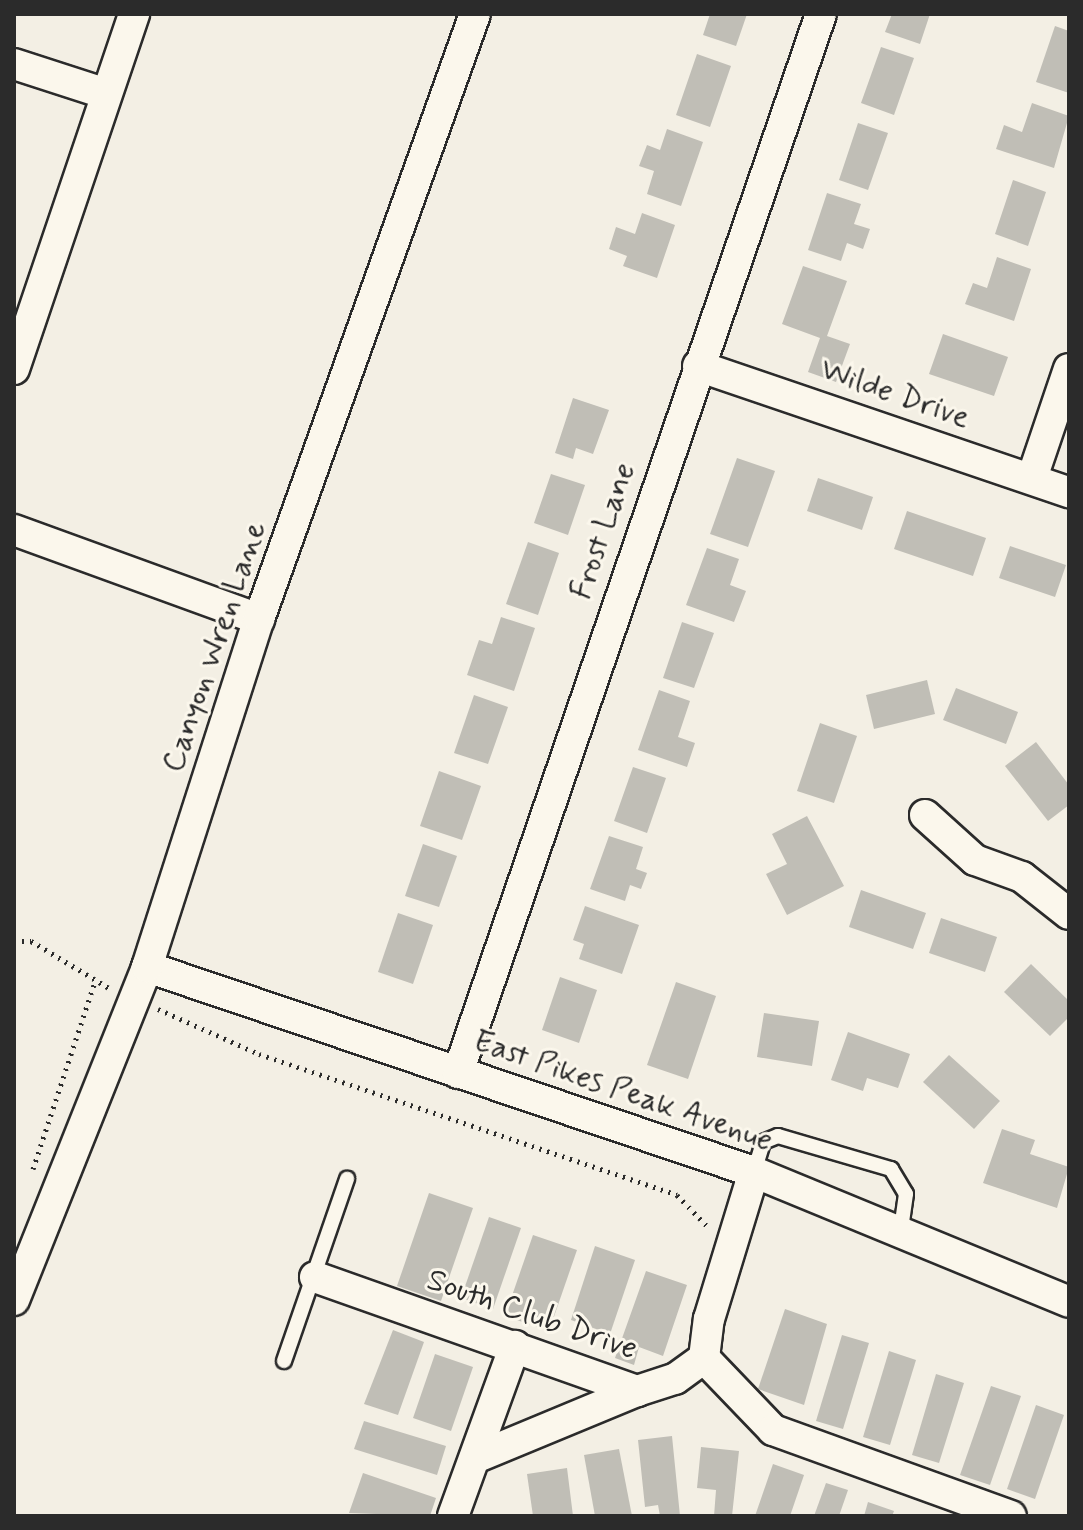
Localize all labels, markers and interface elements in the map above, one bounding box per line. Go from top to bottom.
street label: Wilde Drive [816,351,974,437]
street label: Frost Lane [562,458,644,604]
street label: Canyon Wren Lane [153,514,277,780]
street label: East Pikes Peak Avenue [466,1021,780,1161]
street label: South Club Drive [422,1261,642,1369]

